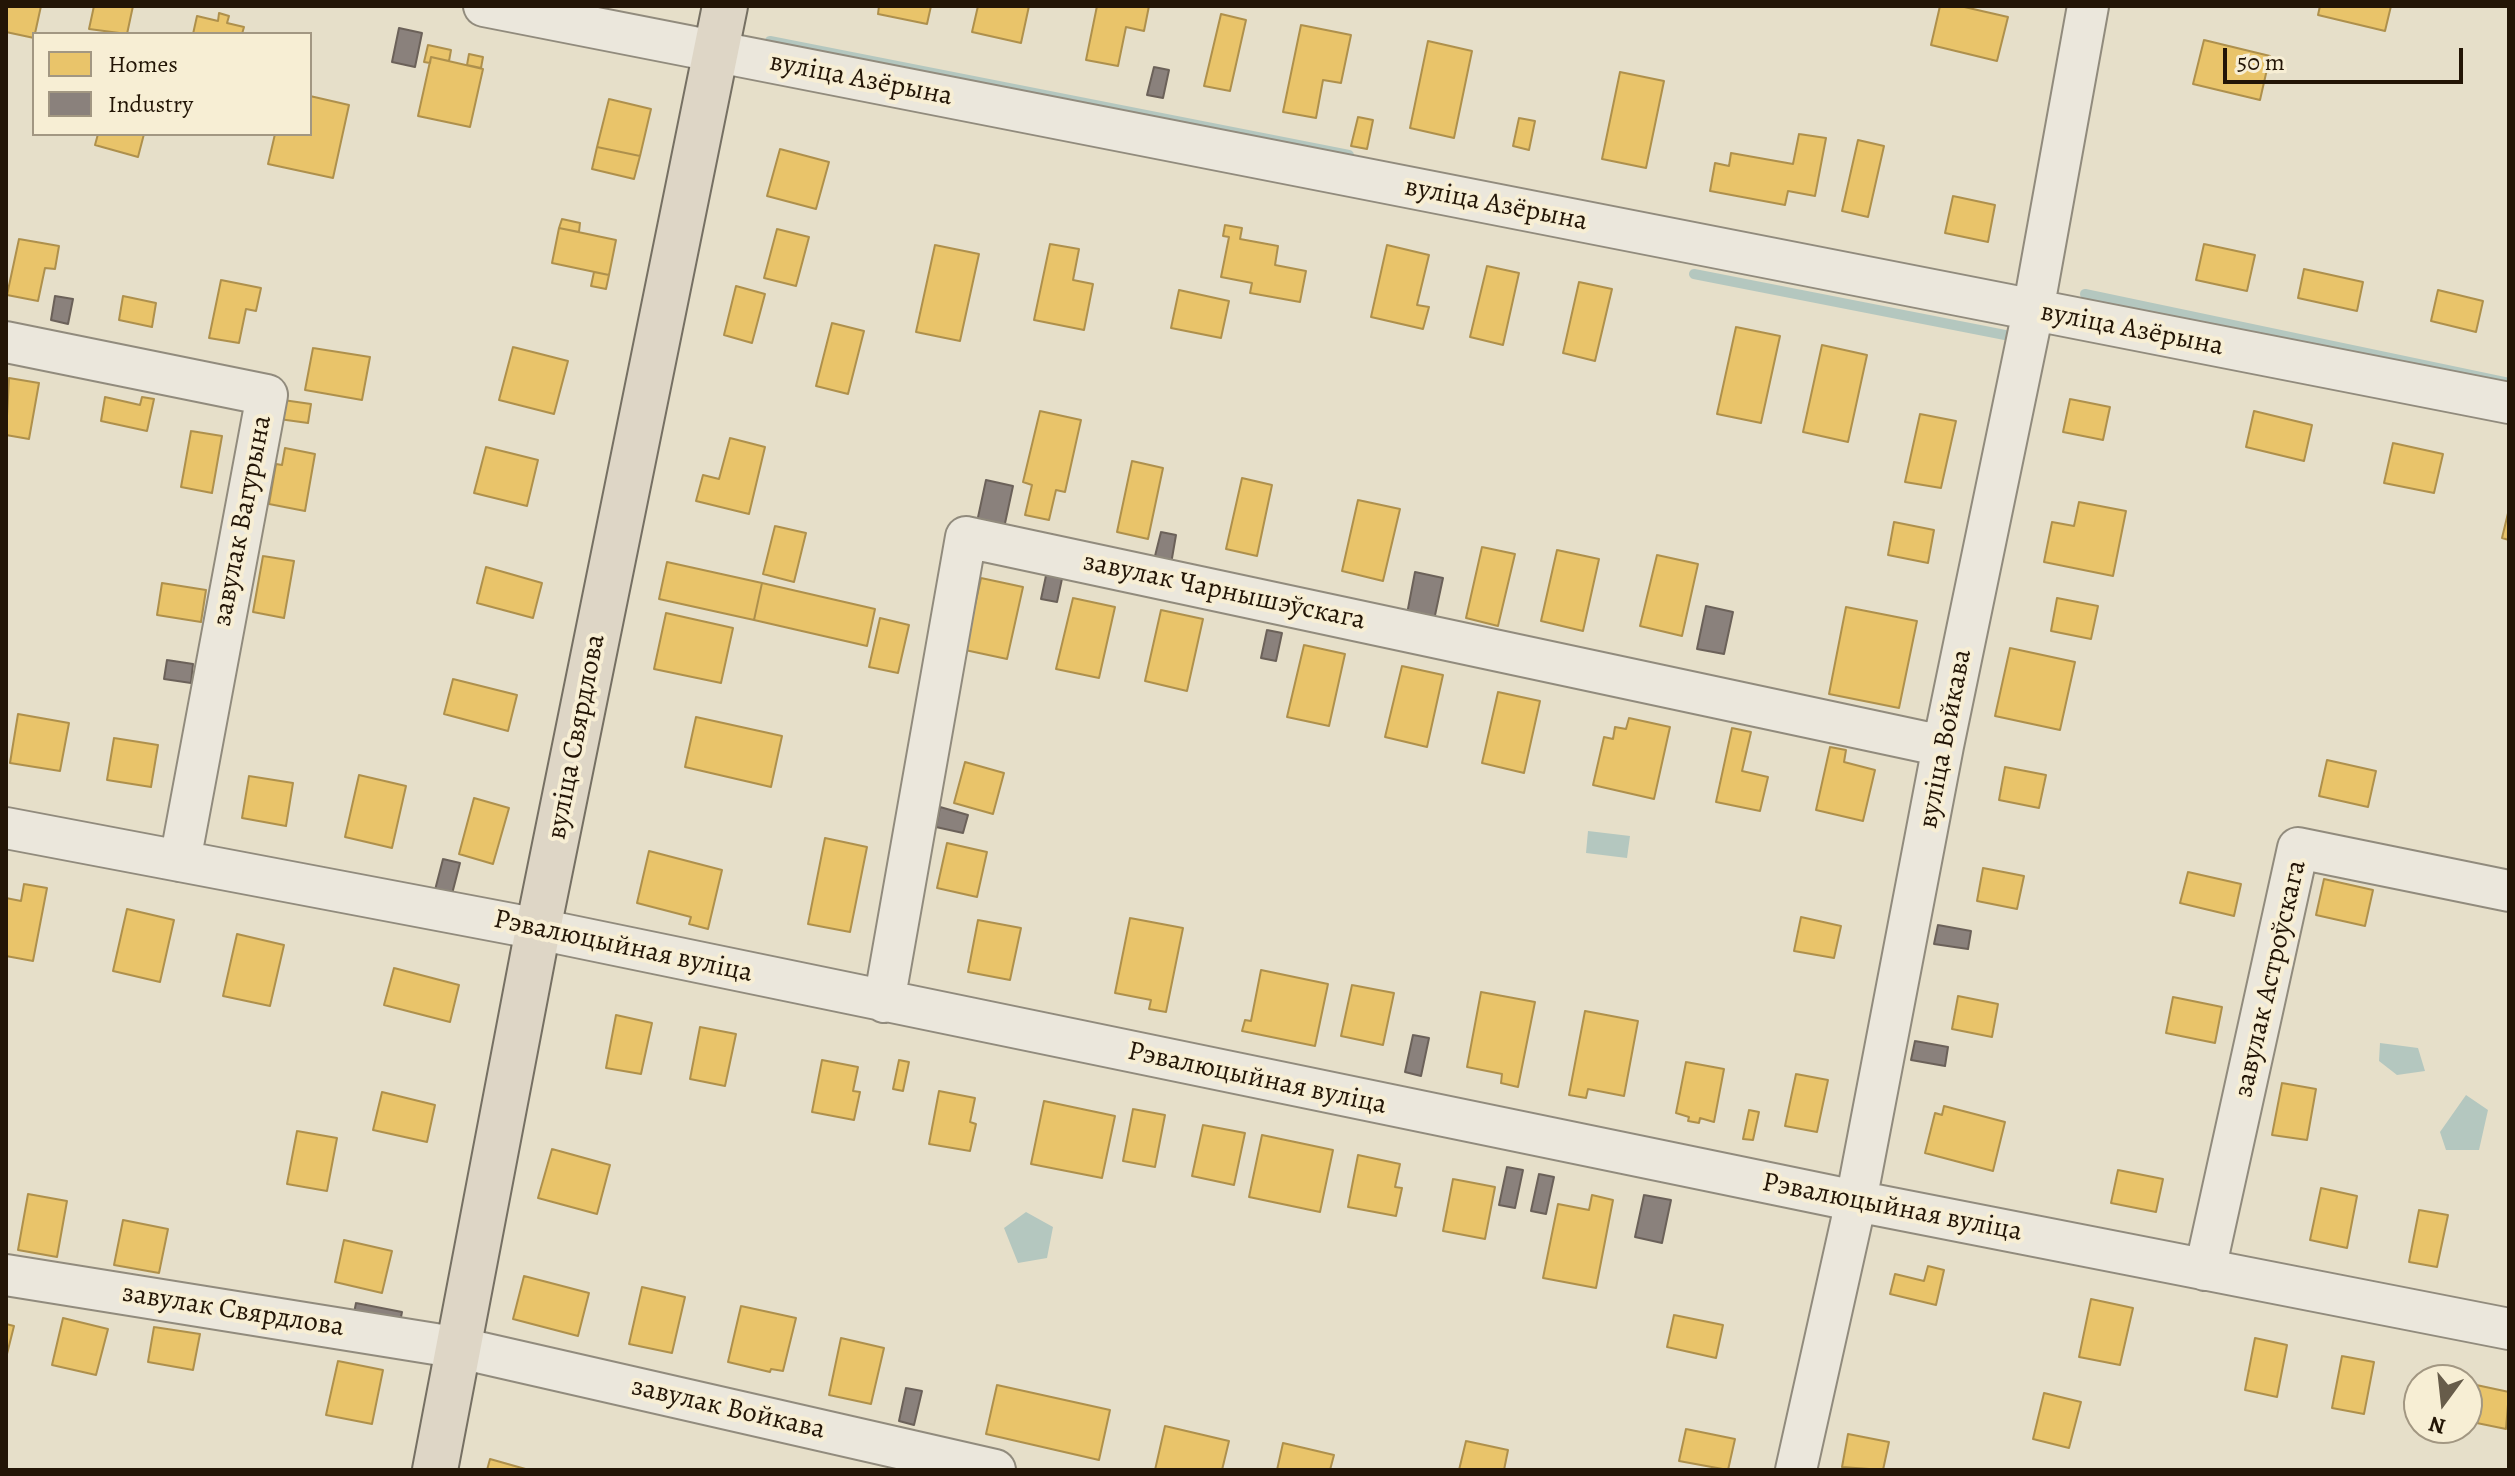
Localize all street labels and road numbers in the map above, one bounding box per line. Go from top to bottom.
street label: вуліца Азёрына [767,46,955,114]
street label: вуліца Азёрына [1402,171,1590,239]
street label: вуліца Азёрына [2038,296,2226,364]
street label: завулак Вагурына [206,413,280,629]
street label: завулак Чарнышэўскага [1080,546,1368,638]
street label: вуліца Свярдлова [541,632,613,842]
street label: вуліца Войкава [1912,647,1980,831]
street label: завулак Астроўскага [2227,857,2315,1101]
street label: Рэвалюцыйная вуліца [490,903,756,991]
street label: Рэвалюцыйная вуліца [1124,1035,1390,1123]
street label: Рэвалюцыйная вуліца [1759,1166,2025,1250]
street label: завулак Свярдлова [120,1277,346,1345]
street label: завулак Войкава [628,1370,828,1448]

